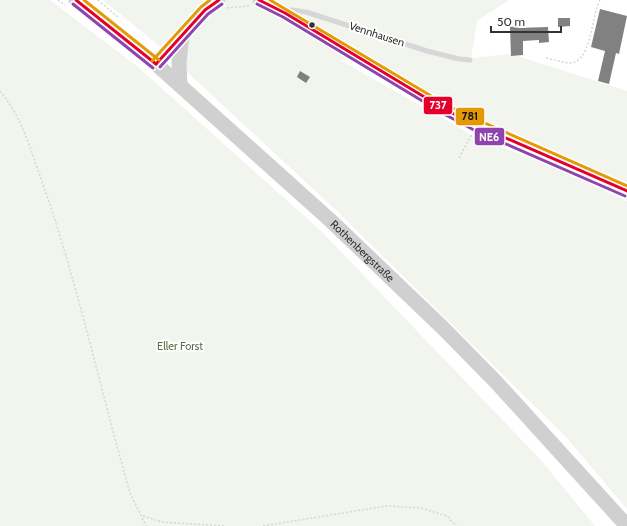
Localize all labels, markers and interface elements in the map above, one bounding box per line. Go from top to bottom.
scale bar [491,8,561,34]
text: 50 m [497,14,525,29]
street label: Vennhausen [348,18,406,50]
unlabelled marker [307,20,317,30]
line badge: 737 [423,96,453,115]
text: 737 [429,98,447,112]
line badge: 781 [455,107,485,126]
text: 781 [462,109,478,123]
line badge: NE6 [474,127,505,146]
text: NE6 [479,130,499,144]
street label: Rothenbergstraße [327,217,398,285]
park label: Eller Forst [157,339,203,353]

